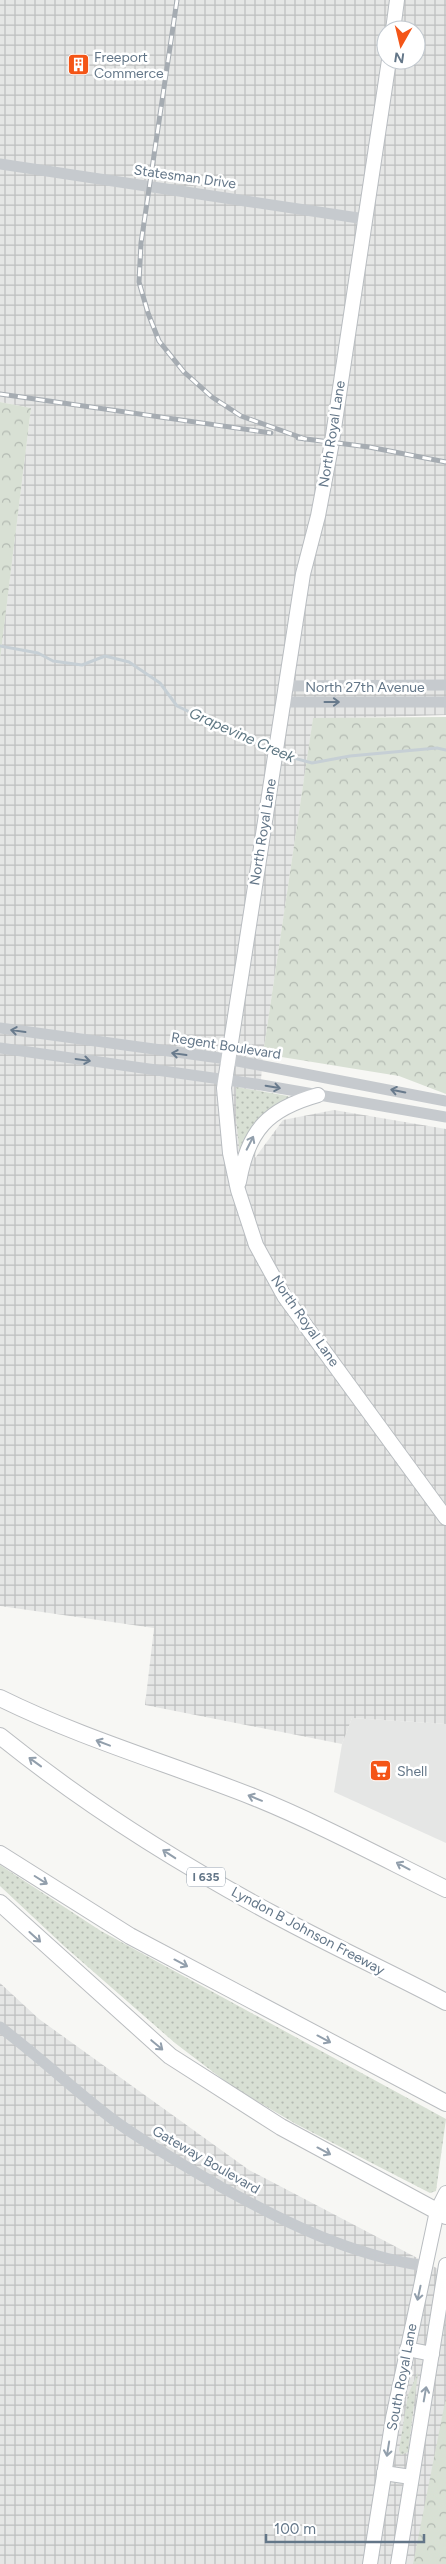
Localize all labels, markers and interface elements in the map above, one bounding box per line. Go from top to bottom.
north arrow [376,20,426,70]
text: N [393,48,406,67]
place label: Freeport Commerce [94,49,164,82]
building icon: Freeport Commerce [66,53,90,77]
street label: Statesman Drive [133,161,238,193]
street label: North Royal Lane [315,379,349,489]
street label: North 27th Avenue [305,679,425,696]
one-way arrow [324,697,340,707]
water label: Grapevine Creek [186,704,298,767]
street label: North Royal Lane [246,777,280,887]
one-way arrow [11,1025,27,1035]
street label: Regent Boulevard [170,1029,282,1063]
one-way arrow [171,1049,187,1059]
one-way arrow [75,1055,91,1065]
one-way arrow [265,1083,281,1092]
one-way arrow [391,1086,407,1096]
one-way arrow [246,1136,255,1151]
street label: North Royal Lane [267,1272,343,1370]
one-way arrow [96,1737,111,1747]
one-way arrow [29,1756,42,1767]
supermarket icon: Shell [369,1759,393,1783]
place label: Shell [397,1763,427,1780]
one-way arrow [248,1793,263,1803]
one-way arrow [162,1848,176,1859]
one-way arrow [396,1861,411,1870]
road number: I 635 [187,1868,225,1886]
one-way arrow [34,1875,48,1886]
street label: Lyndon B Johnson Freeway [228,1883,388,1979]
one-way arrow [29,1931,42,1943]
one-way arrow [173,1959,188,1968]
one-way arrow [317,2034,332,2044]
one-way arrow [150,2039,163,2050]
street label: Gateway Boulevard [149,2122,263,2198]
one-way arrow [317,2146,331,2156]
one-way arrow [414,2285,423,2301]
street label: South Royal Lane [383,2322,421,2432]
one-way arrow [420,2387,430,2403]
one-way arrow [383,2440,393,2456]
scale bar [266,2512,424,2544]
text: 100 m [274,2520,316,2538]

